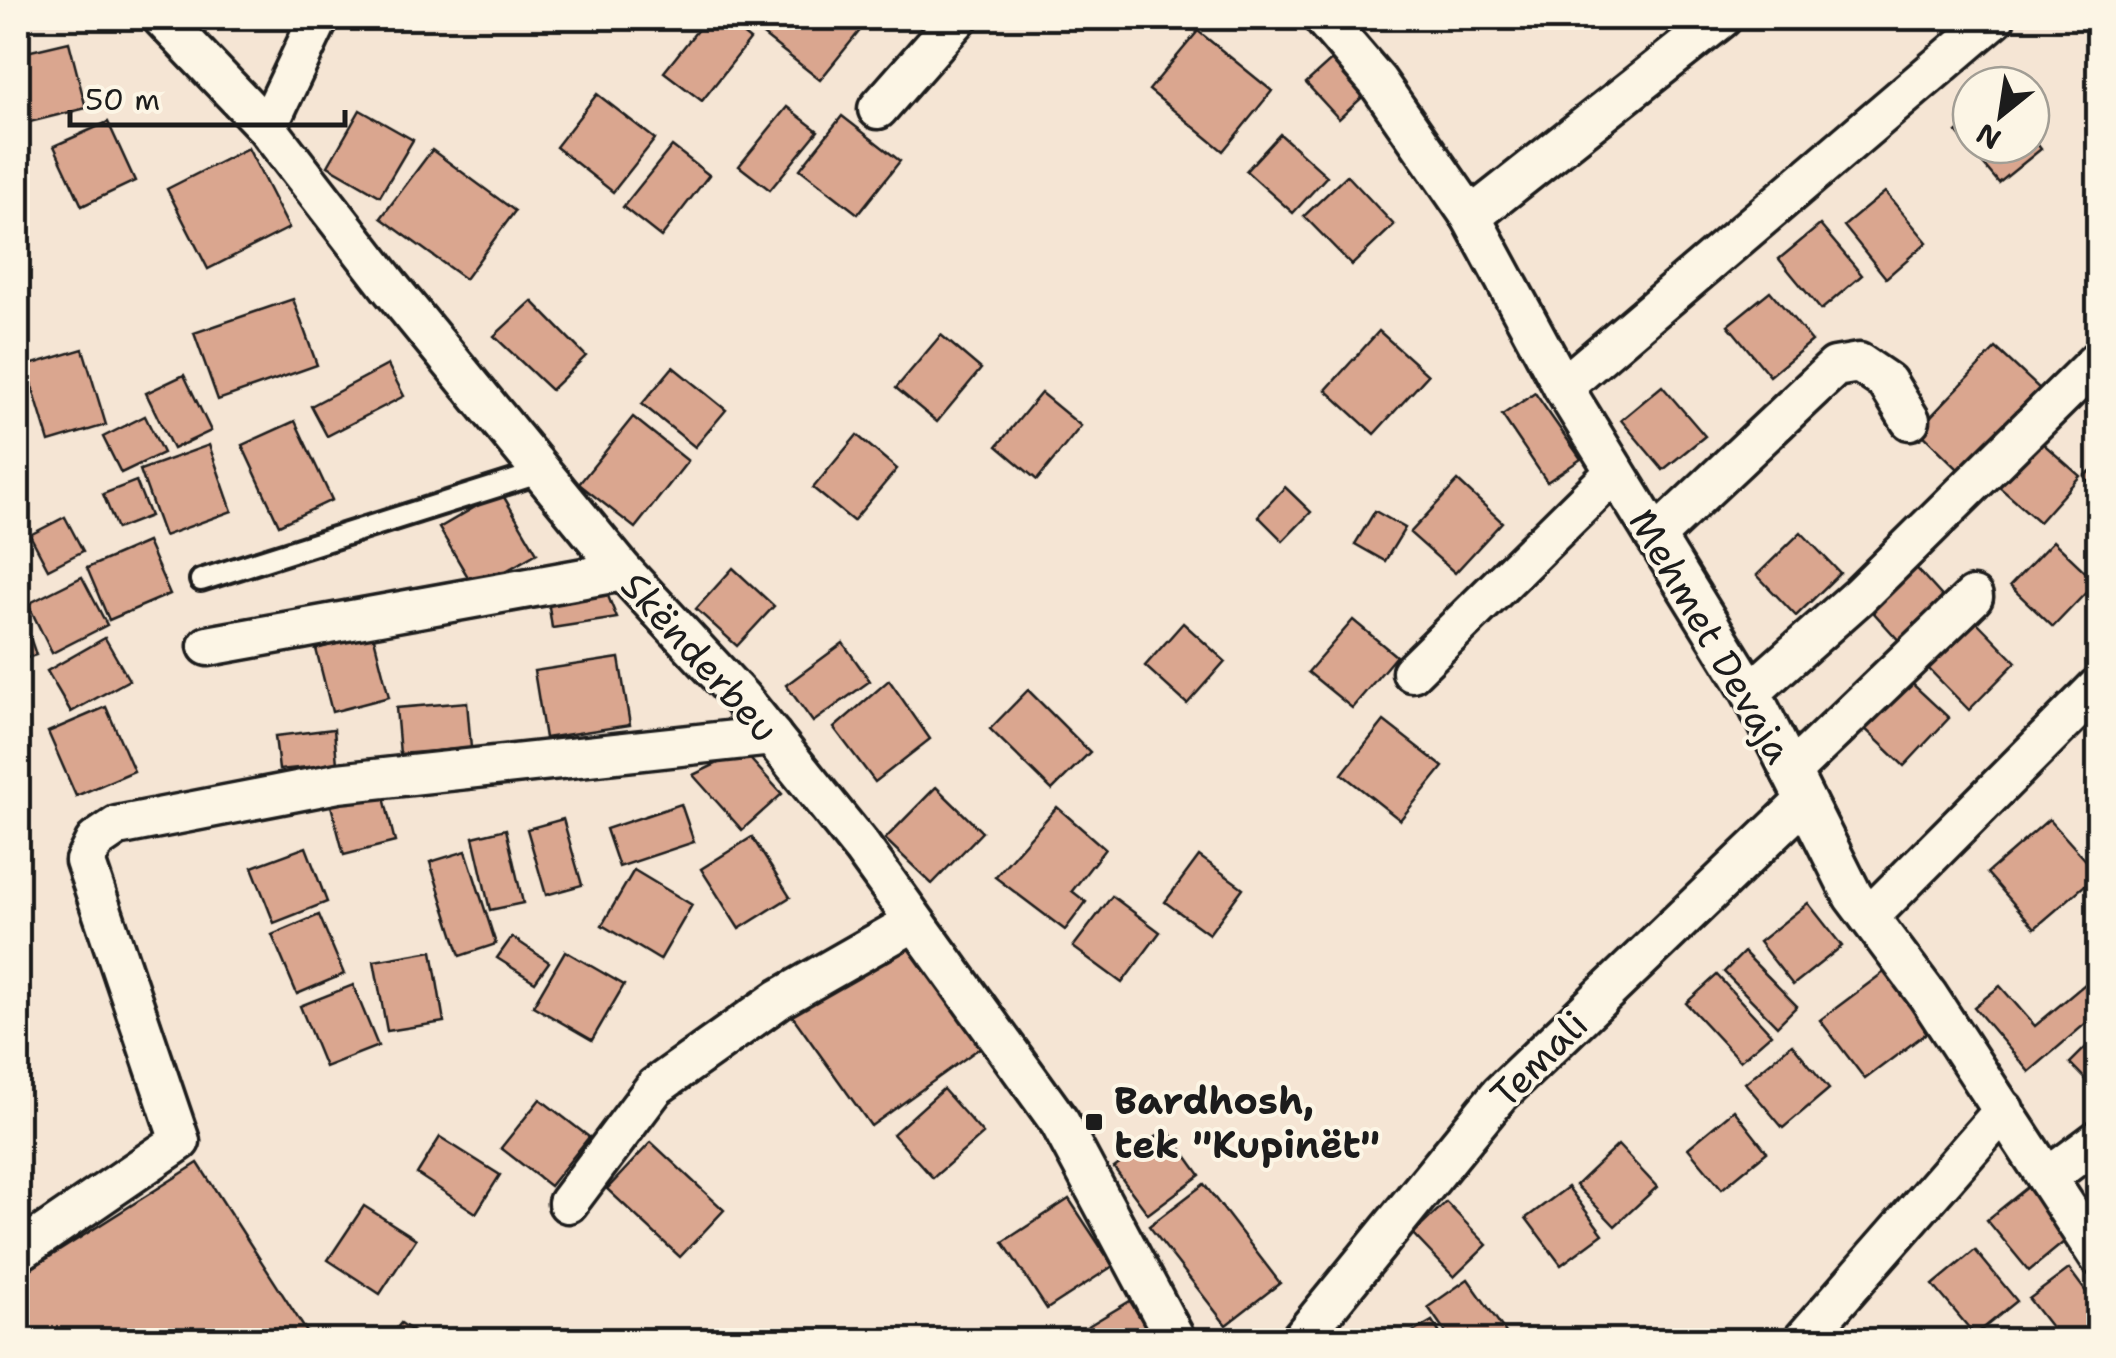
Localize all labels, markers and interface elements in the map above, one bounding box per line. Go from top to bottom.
scale bar [70,65,345,127]
north arrow [1951,65,2051,165]
text: 50 m [85,79,160,120]
text: N [1969,115,2008,159]
street label: Mehmet Devaja [1617,499,1805,773]
street label: Skënderbeu [610,561,790,753]
street label: Temali [1479,999,1599,1119]
place label: Bardhosh, tek "Kupinët" [1114,1075,1380,1170]
marker: Bardhosh, tek "Kupinët" [1083,1111,1105,1133]

